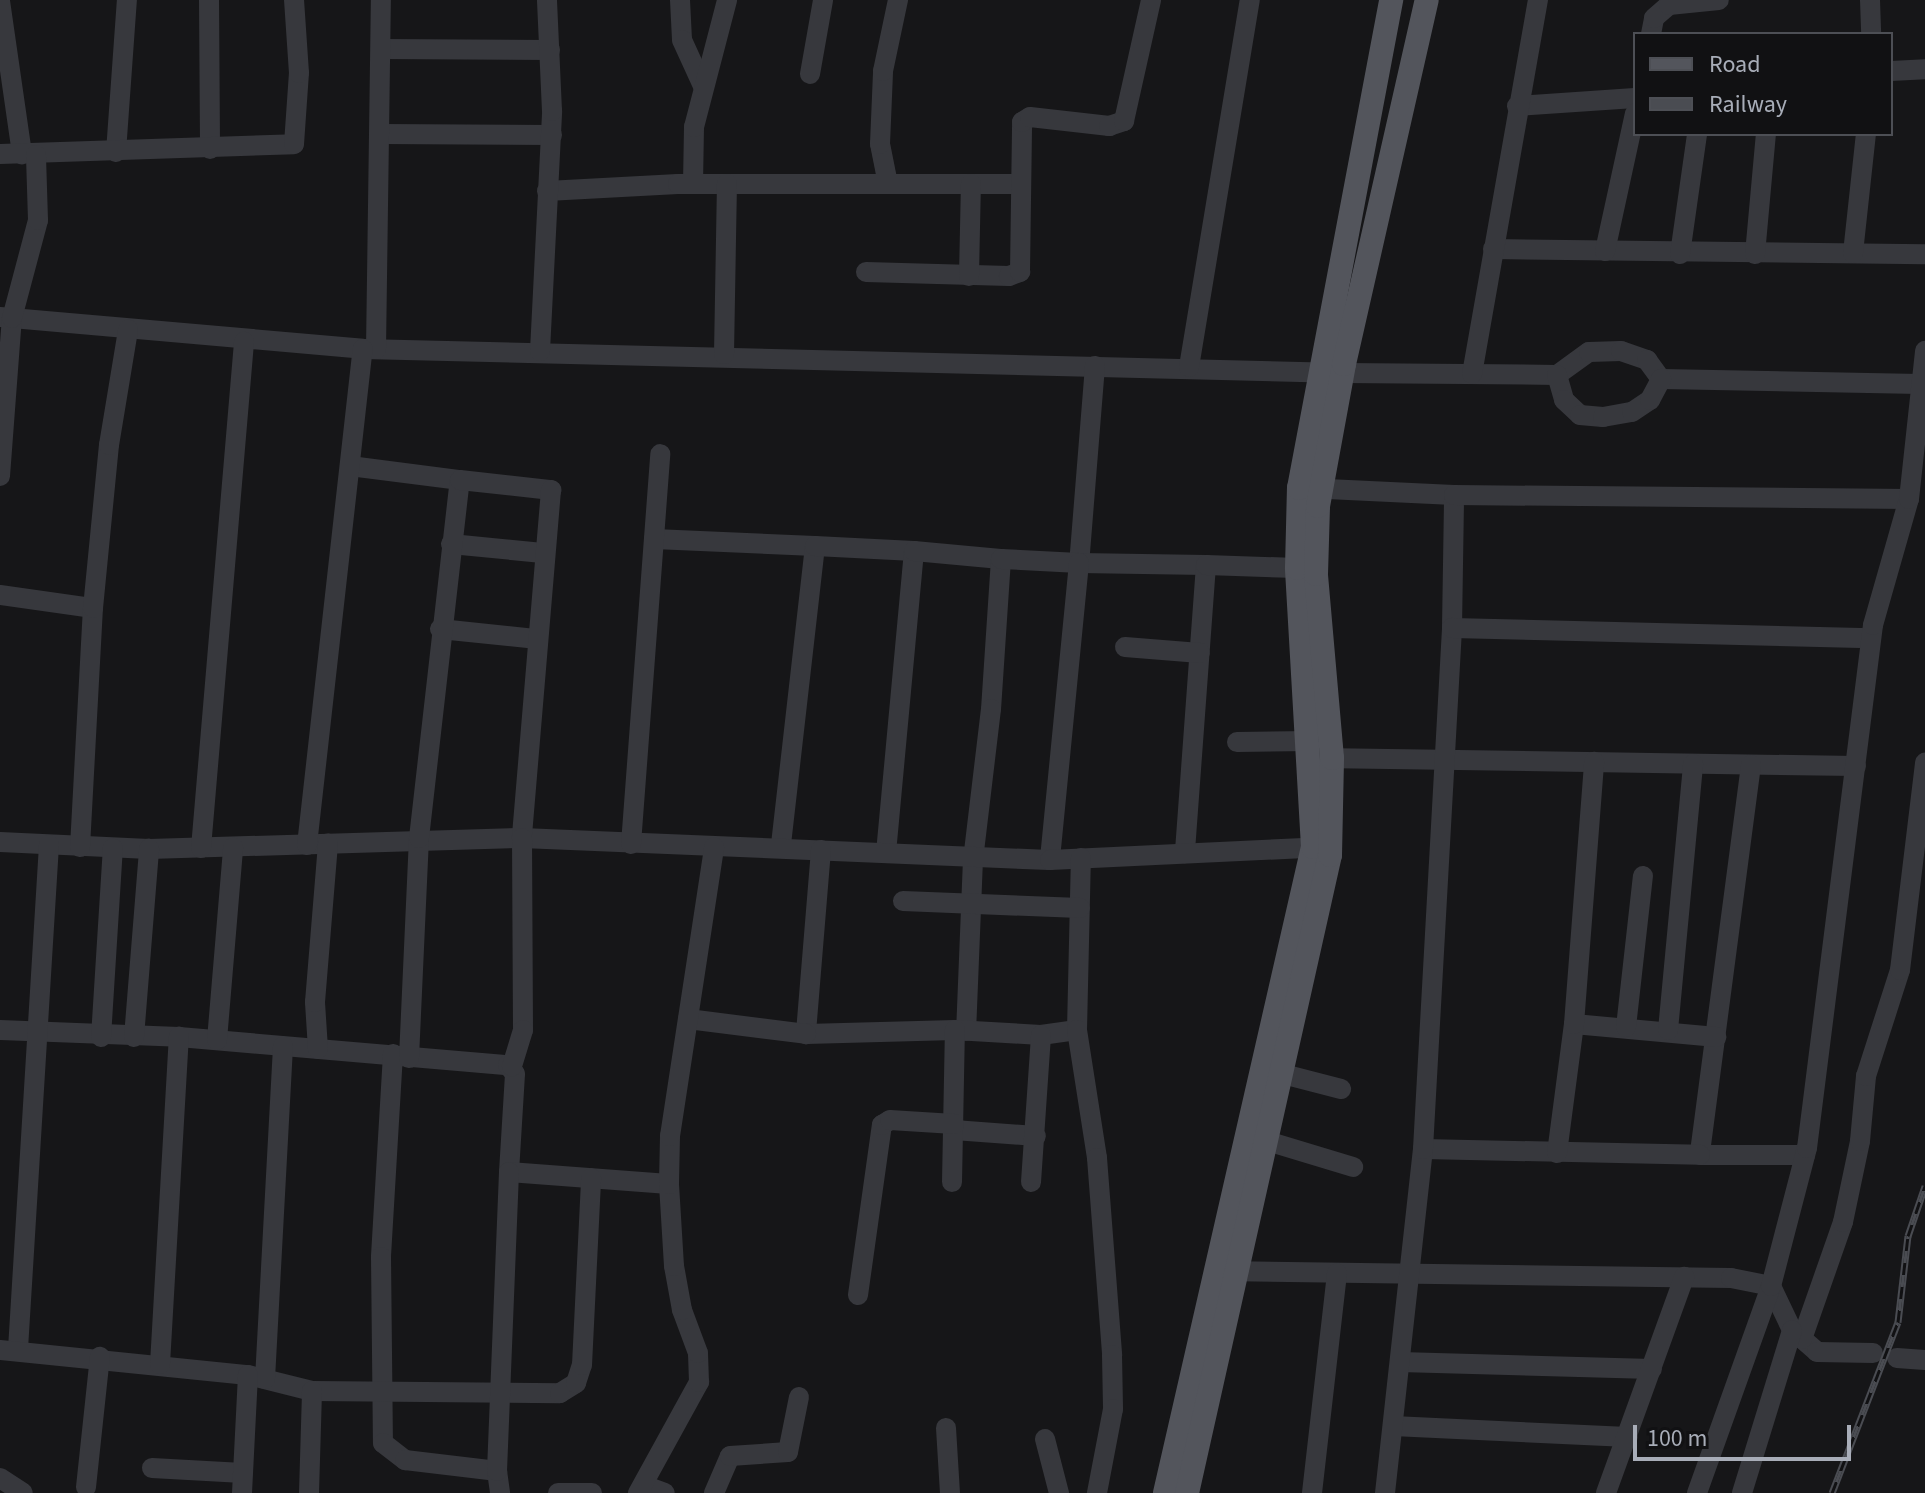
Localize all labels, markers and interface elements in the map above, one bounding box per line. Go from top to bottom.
legend [1633,32,1893,136]
text: Road [1709,47,1761,82]
text: Railway [1709,87,1787,122]
scale bar [1637,1409,1855,1459]
text: 100 m [1647,1421,1707,1456]

